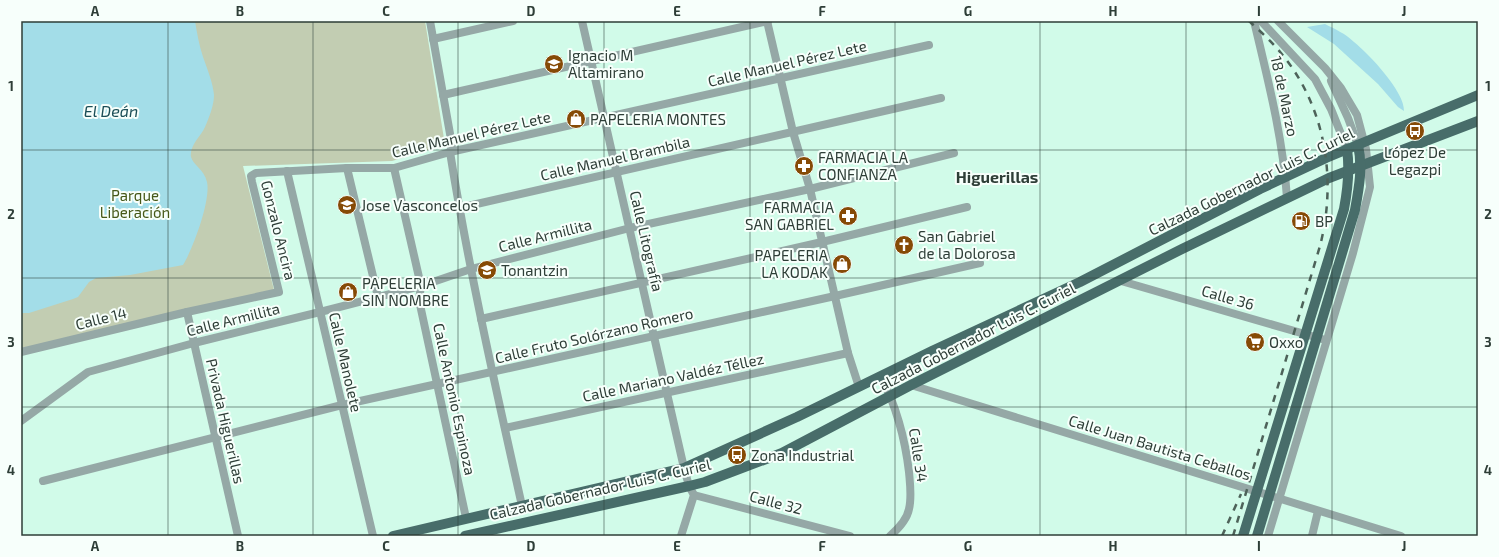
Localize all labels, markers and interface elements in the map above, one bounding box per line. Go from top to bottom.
text: A [91,3,100,19]
text: B [236,3,244,19]
text: C [382,3,390,19]
text: D [527,3,536,19]
text: E [673,3,681,19]
text: F [818,3,826,19]
text: G [964,3,972,19]
text: H [1109,3,1118,19]
text: I [1257,3,1261,19]
text: J [1402,3,1406,19]
street label: Calle Manuel Pérez Lete [706,36,868,90]
place label: Ignacio M Altamirano [568,46,644,81]
school or university icon: Ignacio M Altamirano [543,53,565,75]
street label: 18 de Marzo [1268,54,1302,138]
text: 1 [8,78,14,94]
text: 1 [1485,78,1491,94]
water label: El Deán [84,101,138,120]
street label: Calle Manuel Pérez Lete [390,107,552,161]
shop icon: PAPELERIA MONTES [565,108,587,130]
place label: PAPELERIA MONTES [590,110,726,128]
bus stop icon: López De Legazpi [1404,120,1426,142]
street label: Calzada Gobernador Luis C. Curiel [1145,123,1357,239]
street label: Calle Manuel Brambila [538,132,692,184]
place label: López De Legazpi [1384,143,1446,178]
place label: FARMACIA LA CONFIANZA [818,148,909,183]
pharmacy icon: FARMACIA LA CONFIANZA [793,155,815,177]
district label: Higuerillas [956,167,1038,186]
street label: Gonzalo Ancira [258,178,300,282]
park label: Parque Liberación [100,186,170,221]
street label: Calle Litografía [627,189,667,293]
school or university icon: Jose Vasconcelos [336,194,358,216]
place label: Jose Vasconcelos [361,196,478,214]
place label: FARMACIA SAN GABRIEL [745,198,835,233]
pharmacy icon: FARMACIA SAN GABRIEL [837,205,859,227]
text: 2 [7,206,15,222]
text: 2 [1484,206,1492,222]
fuel station icon: BP [1290,210,1312,232]
place label: BP [1315,212,1333,230]
street label: Calle Armillita [496,215,594,255]
place label: San Gabriel de la Dolorosa [918,227,1016,262]
church icon: San Gabriel de la Dolorosa [893,234,915,256]
place label: PAPELERIA LA KODAK [754,246,829,281]
shop icon: PAPELERIA LA KODAK [831,253,853,275]
school or university icon: Tonantzin [476,259,498,281]
place label: Tonantzin [501,261,568,279]
place label: PAPELERIA SIN NOMBRE [362,274,449,309]
street label: Calzada Gobernador Luis C. Curiel [868,278,1079,397]
shop icon: PAPELERIA SIN NOMBRE [337,281,359,303]
street label: Calle 36 [1200,281,1256,313]
street label: Calle Armillita [184,299,282,339]
street label: Calle 14 [73,303,129,333]
street label: Calle Fruto Solórzano Romero [493,303,695,367]
street label: Calle Manolete [326,310,366,414]
street label: Calle Antonio Espinoza [430,321,480,477]
supermarket icon: Oxxo [1244,331,1266,353]
place label: Oxxo [1269,333,1303,351]
text: 3 [7,334,15,350]
text: 3 [1484,334,1492,350]
street label: Calle Mariano Valdéz Téllez [581,349,765,405]
street label: Privada Higuerillas [203,357,249,485]
street label: Calle Juan Bautista Ceballos [1067,411,1253,483]
street label: Calle 34 [906,427,932,483]
bus stop icon: Zona Industrial [726,444,748,466]
place label: Zona Industrial [751,446,854,464]
street label: Calzada Gobernador Luis C. Curiel [488,455,713,523]
text: 4 [7,462,15,478]
text: 4 [1484,462,1492,478]
street label: Calle 32 [748,486,804,518]
text: A [91,538,100,554]
text: B [236,538,244,554]
text: C [382,538,390,554]
text: D [527,538,536,554]
text: E [673,538,681,554]
text: F [818,538,826,554]
text: G [964,538,972,554]
text: H [1109,538,1118,554]
text: I [1257,538,1261,554]
text: J [1402,538,1406,554]

